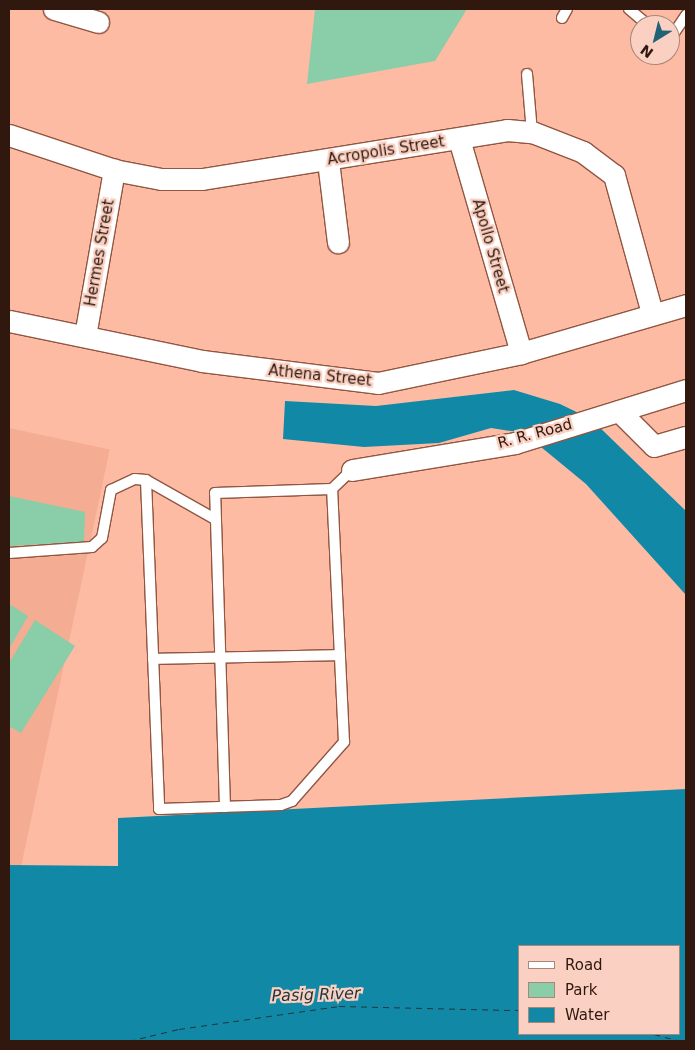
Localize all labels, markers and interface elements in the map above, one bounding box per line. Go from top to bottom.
north arrow [630,15,680,65]
text: N [637,41,656,61]
street label: Acropolis Street [326,133,446,169]
street label: Apollo Street [468,197,512,295]
street label: Hermes Street [82,198,118,308]
street label: Athena Street [268,362,372,390]
street label: R. R. Road [496,415,574,453]
legend [518,945,680,1035]
text: Road [565,956,603,974]
text: Park [565,981,597,999]
water label: Pasig River [271,984,361,1006]
text: Water [565,1006,609,1024]

